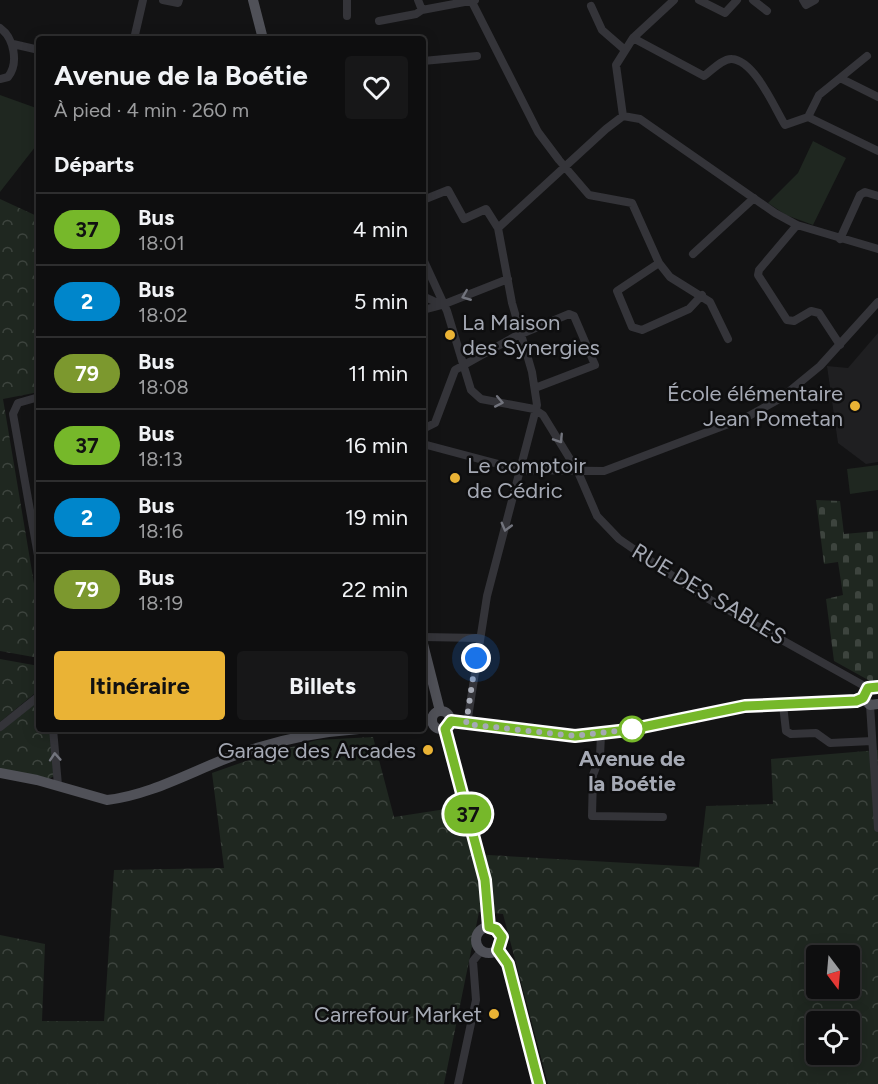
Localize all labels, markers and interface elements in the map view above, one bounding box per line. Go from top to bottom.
button: heart [345,56,408,119]
text: Avenue de la Boétie [54,58,308,92]
text: À pied · 4 min · 260 m [54,98,249,122]
text: Départs [54,151,134,178]
text: Bus [138,204,174,231]
text: 4 min [353,216,408,243]
text: 37 [75,217,99,242]
text: 18:01 [138,231,185,255]
text: Bus [138,276,174,303]
text: 5 min [354,288,408,315]
text: 2 [81,289,93,314]
one-way arrow [461,289,472,301]
text: 18:02 [138,303,188,327]
place label: La Maison des Synergies [462,309,600,361]
marker: La Maison des Synergies [443,328,457,342]
text: Bus [138,348,174,375]
text: 11 min [348,360,408,387]
text: 79 [75,361,99,386]
text: 18:08 [138,375,189,399]
place label: École élémentaire Jean Pometan [667,380,843,432]
one-way arrow [494,396,503,408]
marker: École élémentaire Jean Pometan [848,399,862,413]
text: Bus [138,420,174,447]
text: 16 min [345,432,408,459]
one-way arrow [552,432,563,443]
text: 37 [75,433,99,458]
text: 18:13 [138,447,183,471]
place label: Le comptoir de Cédric [467,452,586,504]
marker: Le comptoir de Cédric [448,471,462,485]
text: Bus [138,492,174,519]
text: 19 min [345,504,408,531]
text: 2 [81,505,93,530]
text: 18:16 [138,519,183,543]
one-way arrow [501,521,513,532]
street label: RUE DES SABLES [627,537,791,651]
text: Bus [138,564,174,591]
text: 22 min [342,576,408,603]
text: 79 [75,577,99,602]
text: 18:19 [138,591,183,615]
your location [461,643,491,673]
button: Itinéraire [54,651,225,720]
button: Billets [237,651,408,720]
marker: Avenue de la Boétie [619,716,645,742]
place label: Garage des Arcades [218,737,416,764]
marker: Garage des Arcades [421,743,435,757]
place label: Avenue de la Boétie [579,745,685,797]
one-way arrow [49,752,62,761]
line badge: 37 [441,794,495,834]
text: 37 [456,802,480,827]
north arrow [806,945,860,999]
map controls [806,945,860,1065]
place label: Carrefour Market [314,1001,482,1028]
marker: Carrefour Market [487,1007,501,1021]
button: locate [806,1011,860,1065]

